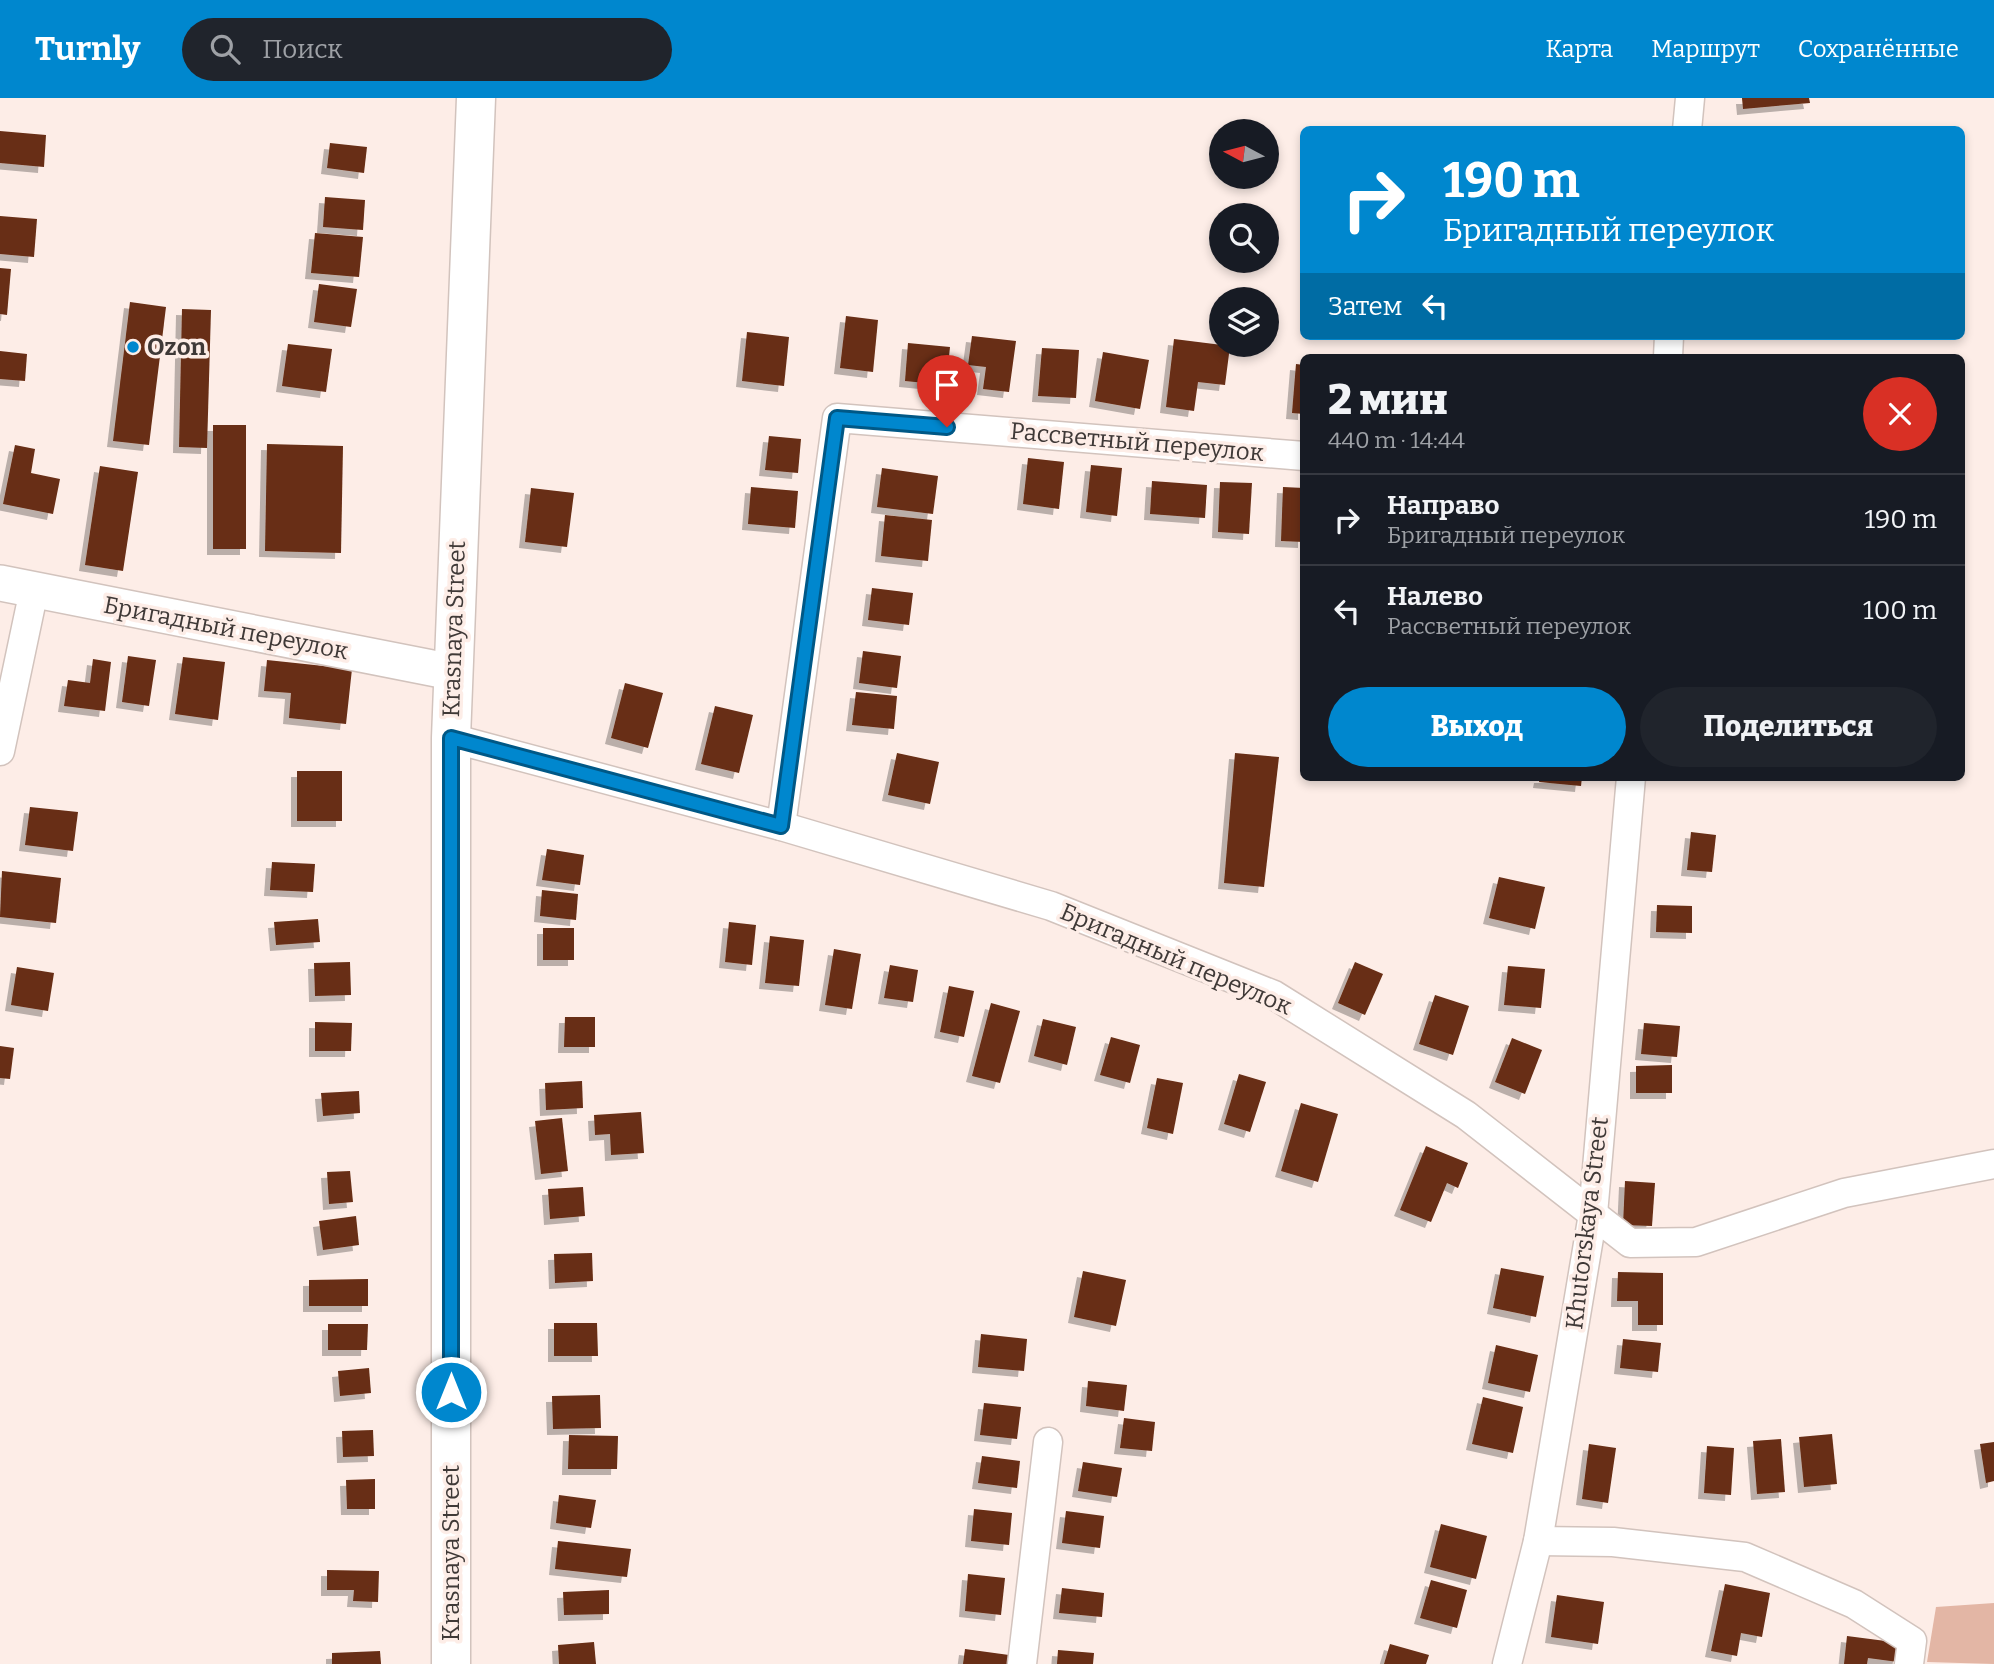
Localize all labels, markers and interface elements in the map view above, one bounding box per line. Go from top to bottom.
search box [182,18,672,81]
text: Turnly [35,29,140,69]
icon: search [206,30,244,68]
text: Поиск [262,34,343,65]
text: Карта [1545,35,1613,63]
text: Маршрут [1651,35,1760,63]
text: Сохранённые [1798,35,1959,63]
north arrow [1209,119,1279,189]
map controls [1209,119,1279,357]
text: 190 m [1443,151,1580,210]
icon: right [1328,154,1419,245]
button: search [1209,203,1279,273]
text: Бригадный переулок [1443,211,1774,249]
button: layers [1209,287,1279,357]
icon: left [1416,287,1454,325]
text: Затем [1328,291,1402,322]
place label: Ozon [147,333,207,361]
marker: Ozon [125,339,141,355]
pin [917,355,977,427]
icon: arrive [928,366,966,404]
text: 2 мин [1328,375,1448,425]
button: close [1863,377,1937,451]
street label: Рассветный переулок [1009,417,1265,467]
text: 440 m · 14:44 [1328,426,1465,454]
text: Направо [1387,490,1500,521]
icon: right [1328,501,1366,539]
text: 190 m [1865,504,1937,535]
text: Бригадный переулок [1387,521,1625,549]
street label: Krasnaya Street [437,540,471,718]
text: Налево [1387,581,1483,612]
street label: Бригадный переулок [101,591,351,665]
icon: left [1328,592,1366,630]
text: 100 m [1863,595,1937,626]
text: Рассветный переулок [1387,612,1631,640]
button: Выход [1328,687,1626,767]
button: Поделиться [1640,687,1937,767]
street label: Бригадный переулок [1056,898,1296,1020]
street label: Khutorskaya Street [1560,1115,1614,1331]
position arrow [414,1355,488,1429]
street label: Krasnaya Street [437,1464,465,1641]

